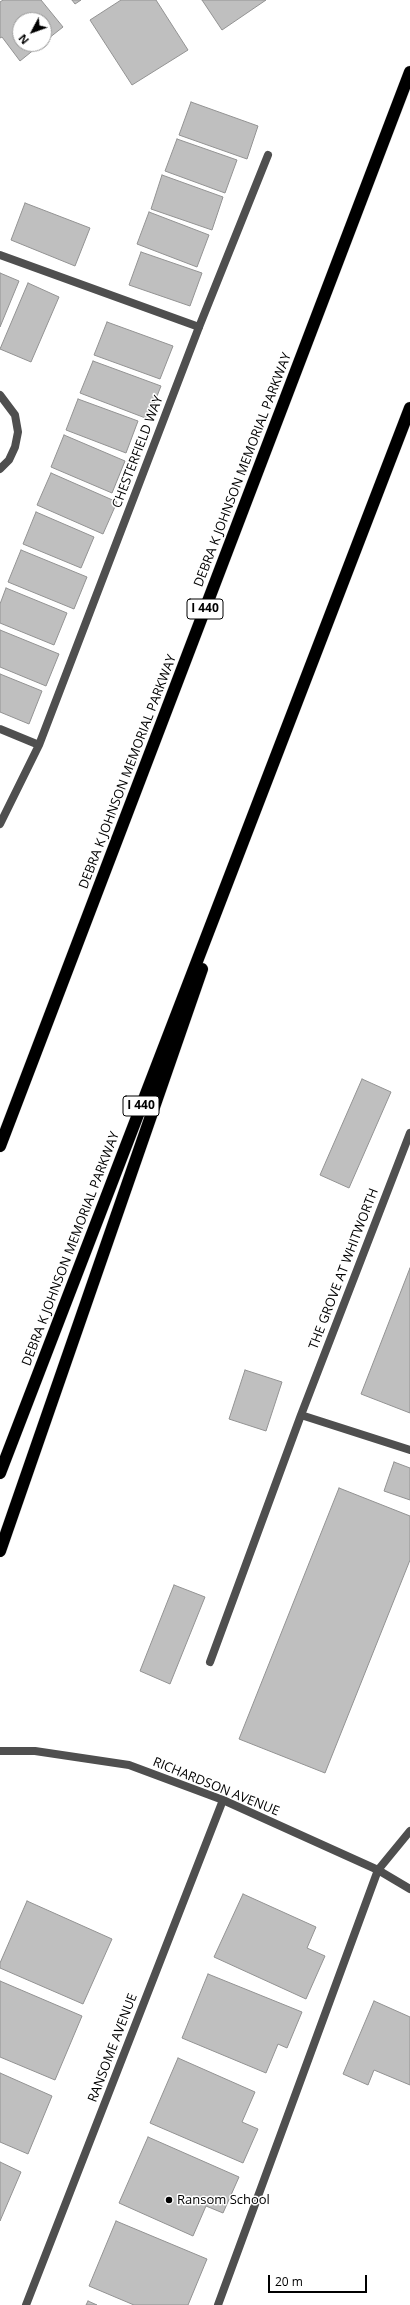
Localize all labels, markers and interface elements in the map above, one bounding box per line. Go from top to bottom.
north arrow [12,12,52,52]
text: N [15,31,32,48]
street label: DEBRA K JOHNSON MEMORIAL PARKWAY [191,351,295,589]
street label: CHESTERFIELD WAY [109,394,167,510]
road number: I 440 [187,599,223,619]
street label: DEBRA K JOHNSON MEMORIAL PARKWAY [76,653,180,891]
road number: I 440 [123,1096,159,1116]
street label: DEBRA K JOHNSON MEMORIAL PARKWAY [19,1130,123,1368]
street label: THE GROVE AT WHITWORTH [306,1186,382,1352]
street label: RICHARDSON AVENUE [150,1754,282,1820]
street label: RANSOME AVENUE [85,1991,141,2105]
place label: Ransom School [177,2192,270,2208]
marker: Ransom School [164,2195,174,2205]
scale bar [270,2267,369,2293]
text: 20 m [275,2273,303,2290]

